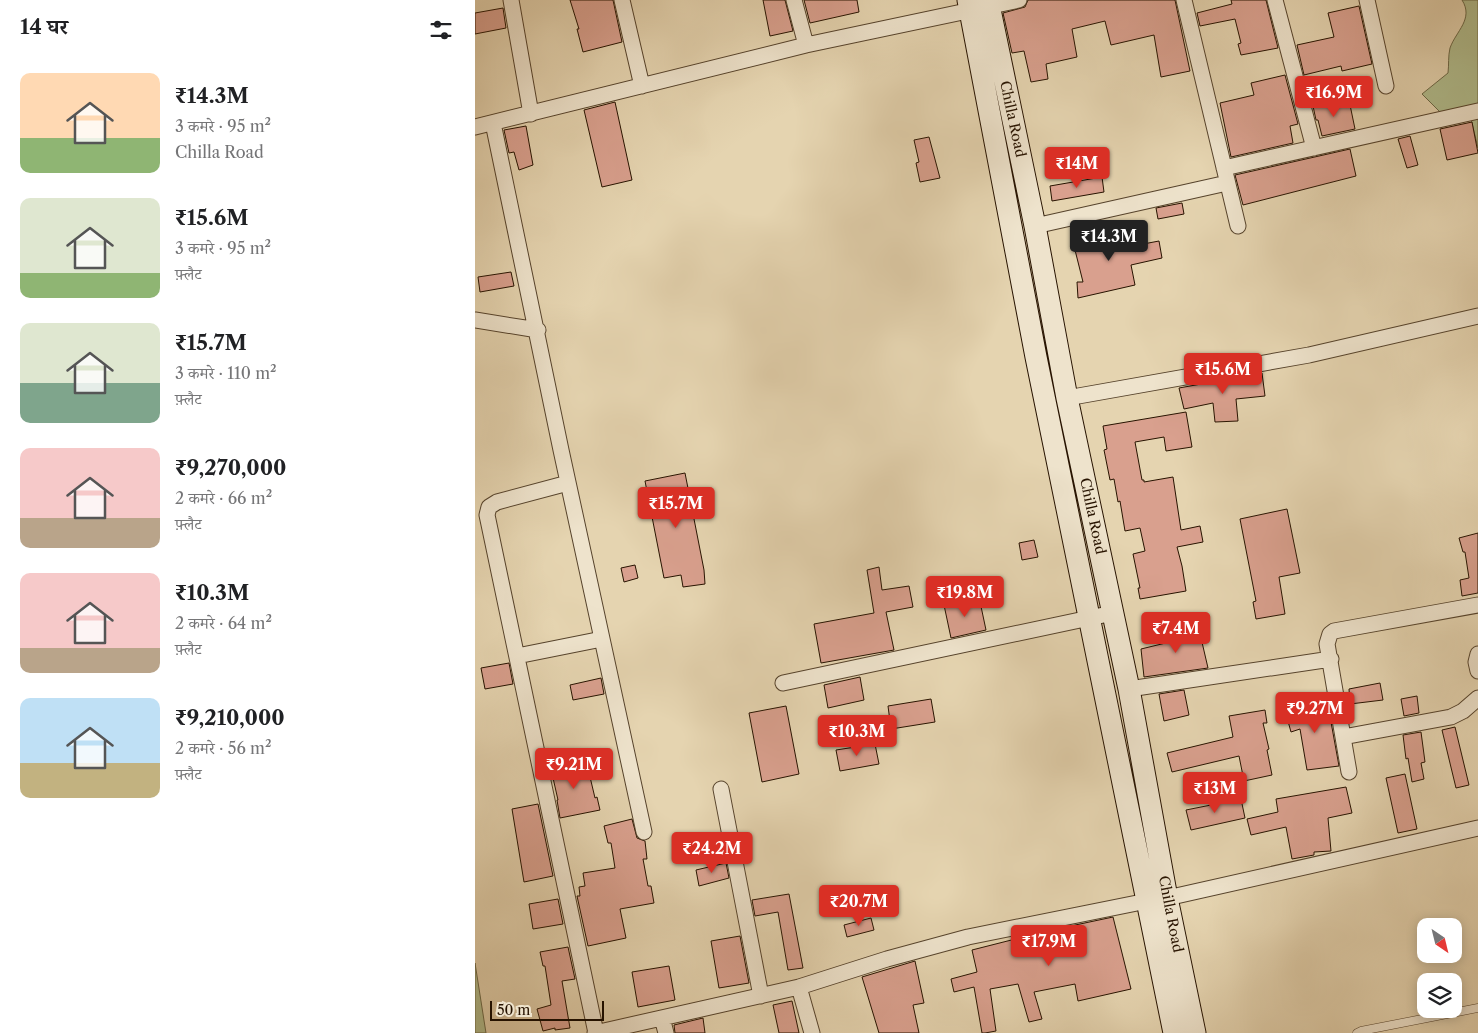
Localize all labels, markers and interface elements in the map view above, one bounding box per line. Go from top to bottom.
text: 14 घर [20,14,68,39]
icon: filters [427,16,455,44]
pin: ₹16.9M [1293,76,1375,118]
street label: Chilla Road [996,79,1030,159]
text: ₹16.9M [1306,82,1362,102]
text: ₹14.3M [175,83,249,108]
icon: home [60,93,120,153]
text: 3 कमरे · 95 m² [175,116,271,136]
text: Chilla Road [175,142,264,162]
pin: ₹14M [1047,146,1107,189]
text: ₹14M [1056,153,1098,173]
text: ₹15.6M [175,205,249,230]
icon: home [60,218,120,278]
pin: ₹14.3M [1068,220,1150,262]
text: ₹14.3M [1081,226,1137,246]
text: 3 कमरे · 95 m² [175,238,271,258]
text: फ़्लैट [175,264,202,284]
text: ₹15.7M [175,330,247,355]
icon: home [60,343,120,403]
pin: ₹15.6M [1182,352,1264,395]
text: ₹15.6M [1195,359,1251,379]
text: 3 कमरे · 110 m² [175,363,277,383]
text: फ़्लैट [175,389,202,409]
text: ₹9,270,000 [175,455,286,480]
icon: home [60,468,120,528]
street label: Chilla Road [1076,476,1110,556]
pin: ₹15.7M [635,486,717,529]
text: 2 कमरे · 66 m² [175,488,272,508]
text: ₹15.7M [649,493,703,513]
text: फ़्लैट [175,514,202,534]
pin: ₹19.8M [924,576,1006,618]
text: ₹10.3M [175,580,249,605]
text: ₹19.8M [937,582,993,602]
icon: home [60,593,120,653]
pin: ₹7.4M [1141,612,1211,654]
text: 2 कमरे · 64 m² [175,613,272,633]
text: ₹7.4M [1152,618,1200,638]
text: फ़्लैट [175,639,202,659]
pin: ₹9.27M [1274,692,1356,734]
text: ₹9.27M [1286,698,1344,718]
text: ₹9,210,000 [175,705,285,730]
pin: ₹10.3M [816,714,898,757]
icon: home [60,718,120,778]
text: ₹10.3M [829,721,885,741]
text: 2 कमरे · 56 m² [175,738,272,758]
pin: ₹9.21M [533,748,615,790]
text: ₹9.21M [546,754,602,774]
text: फ़्लैट [175,764,202,784]
pin: ₹13M [1185,772,1245,814]
text: ₹13M [1194,778,1236,798]
pin: ₹24.2M [671,832,753,874]
text: ₹24.2M [683,838,741,858]
street label: Chilla Road [1155,874,1187,954]
pin: ₹20.7M [818,884,900,927]
text: ₹20.7M [830,891,888,911]
north arrow [1417,918,1463,962]
map controls [1417,918,1462,1018]
pin: ₹17.9M [1008,924,1090,967]
text: ₹17.9M [1022,931,1076,951]
button: layers [1417,973,1462,1018]
scale bar [490,998,604,1021]
text: 50 m [497,1001,530,1019]

